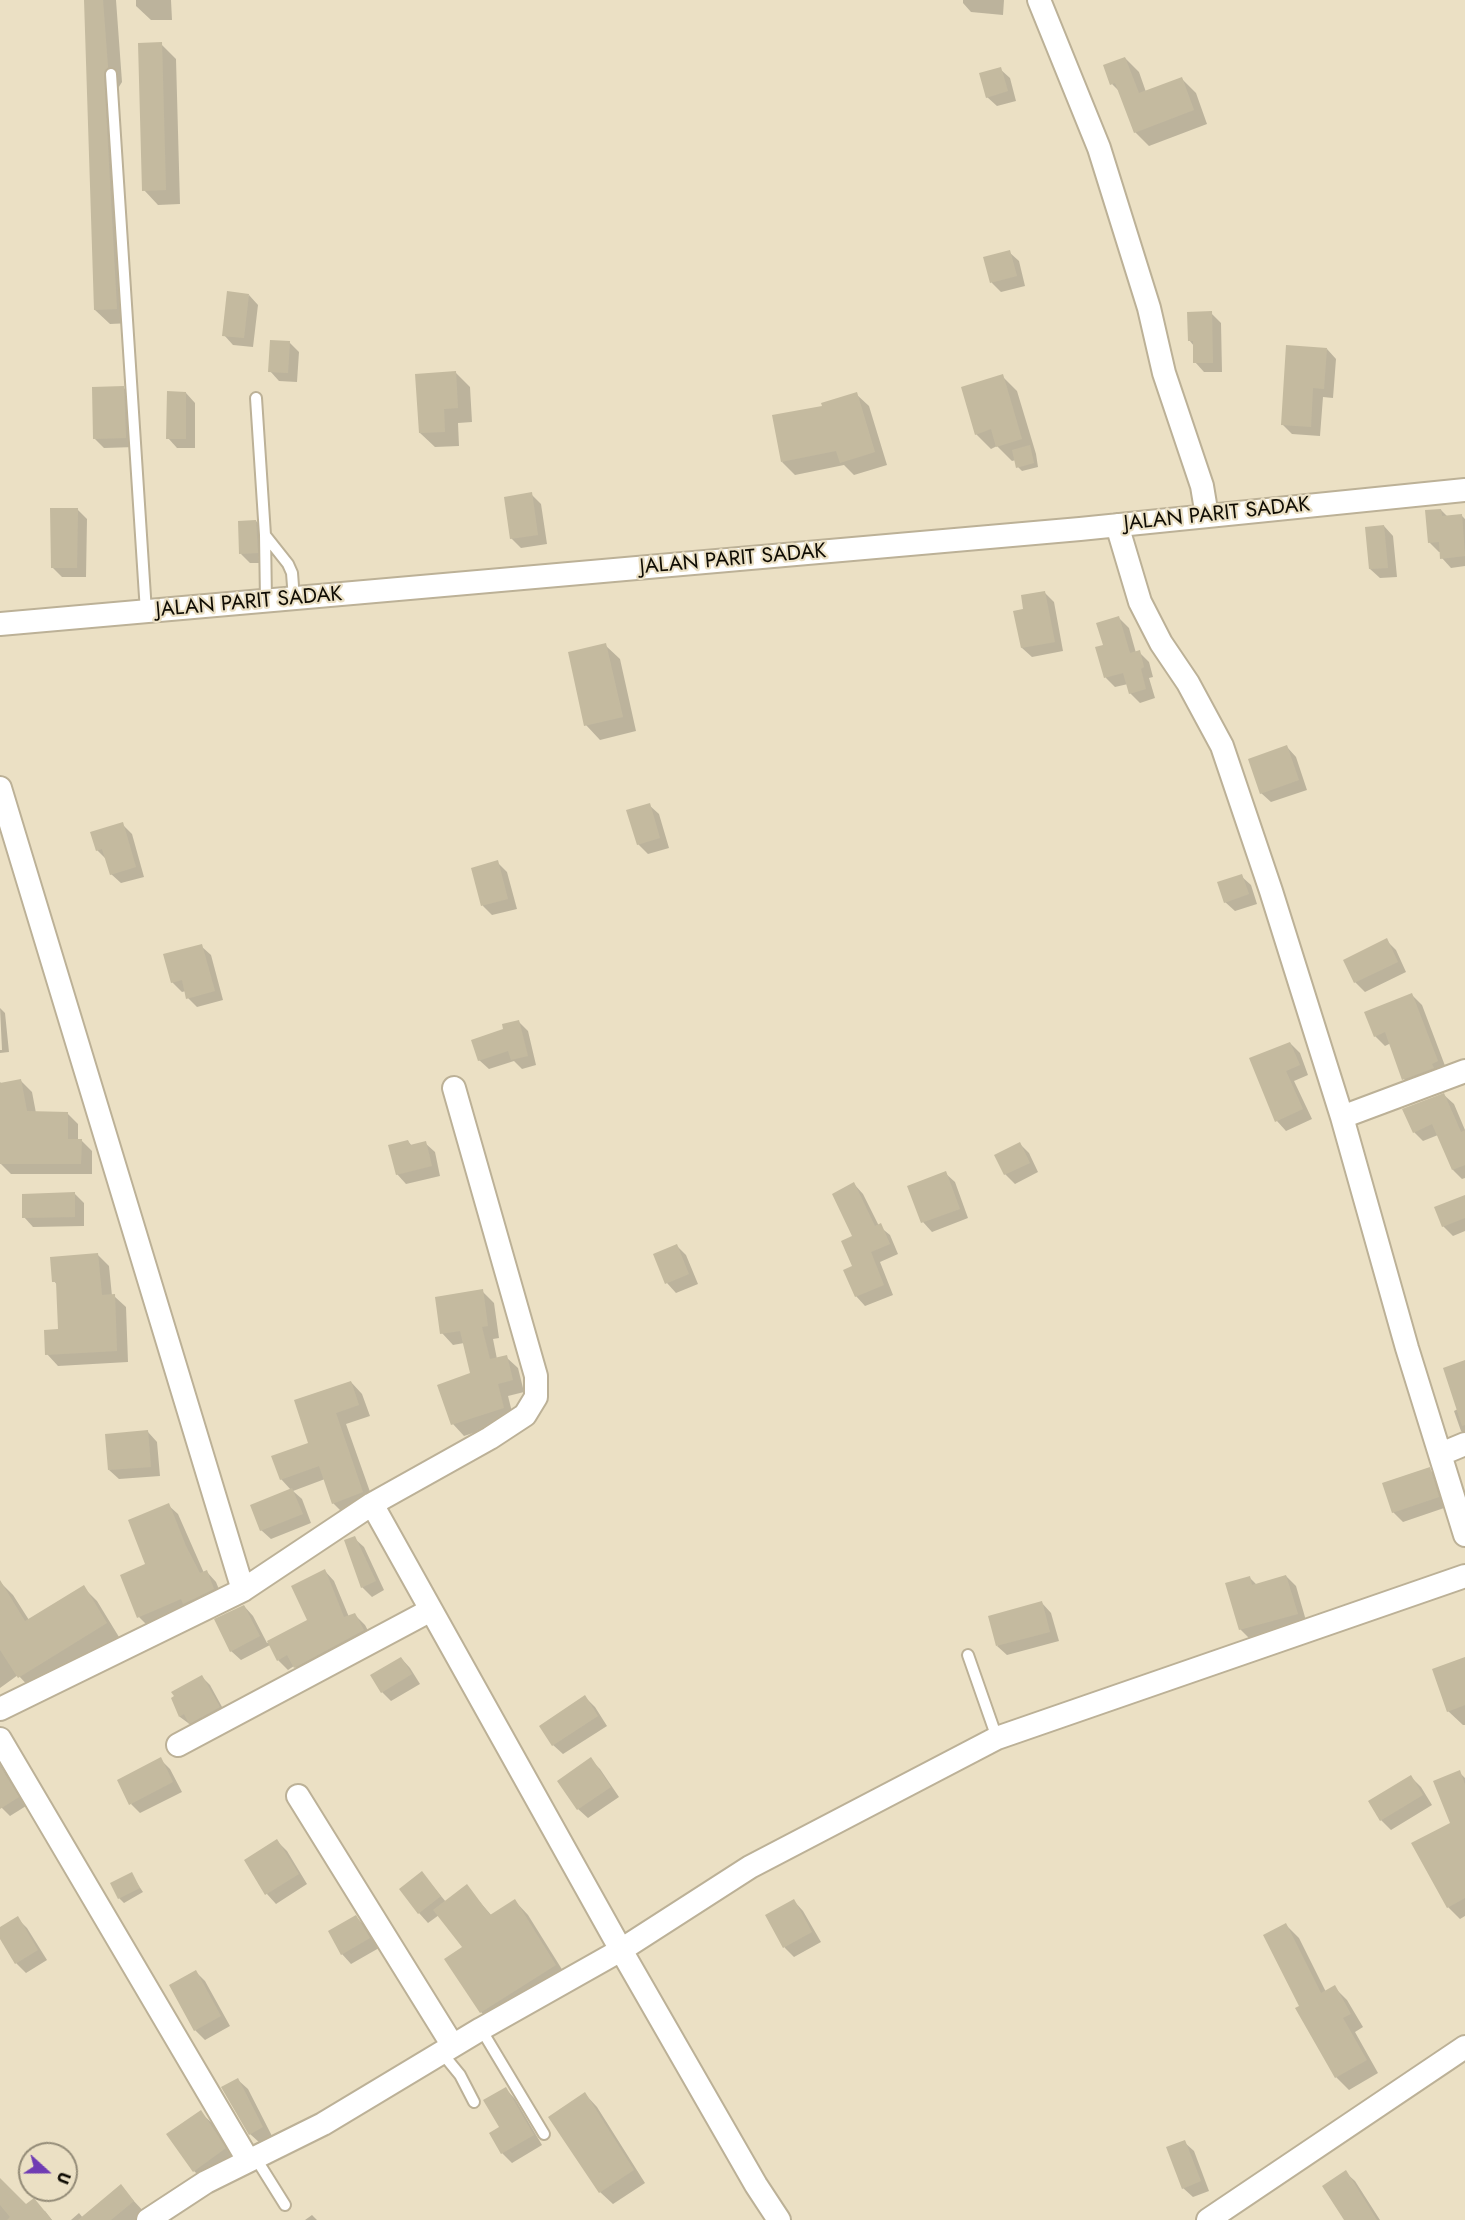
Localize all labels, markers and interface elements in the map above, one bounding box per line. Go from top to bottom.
street label: JALAN PARIT SADAK [1123,493,1311,537]
street label: JALAN PARIT SADAK [639,539,827,581]
street label: JALAN PARIT SADAK [155,582,343,624]
north arrow [18,2142,78,2202]
text: U [51,2169,76,2187]

